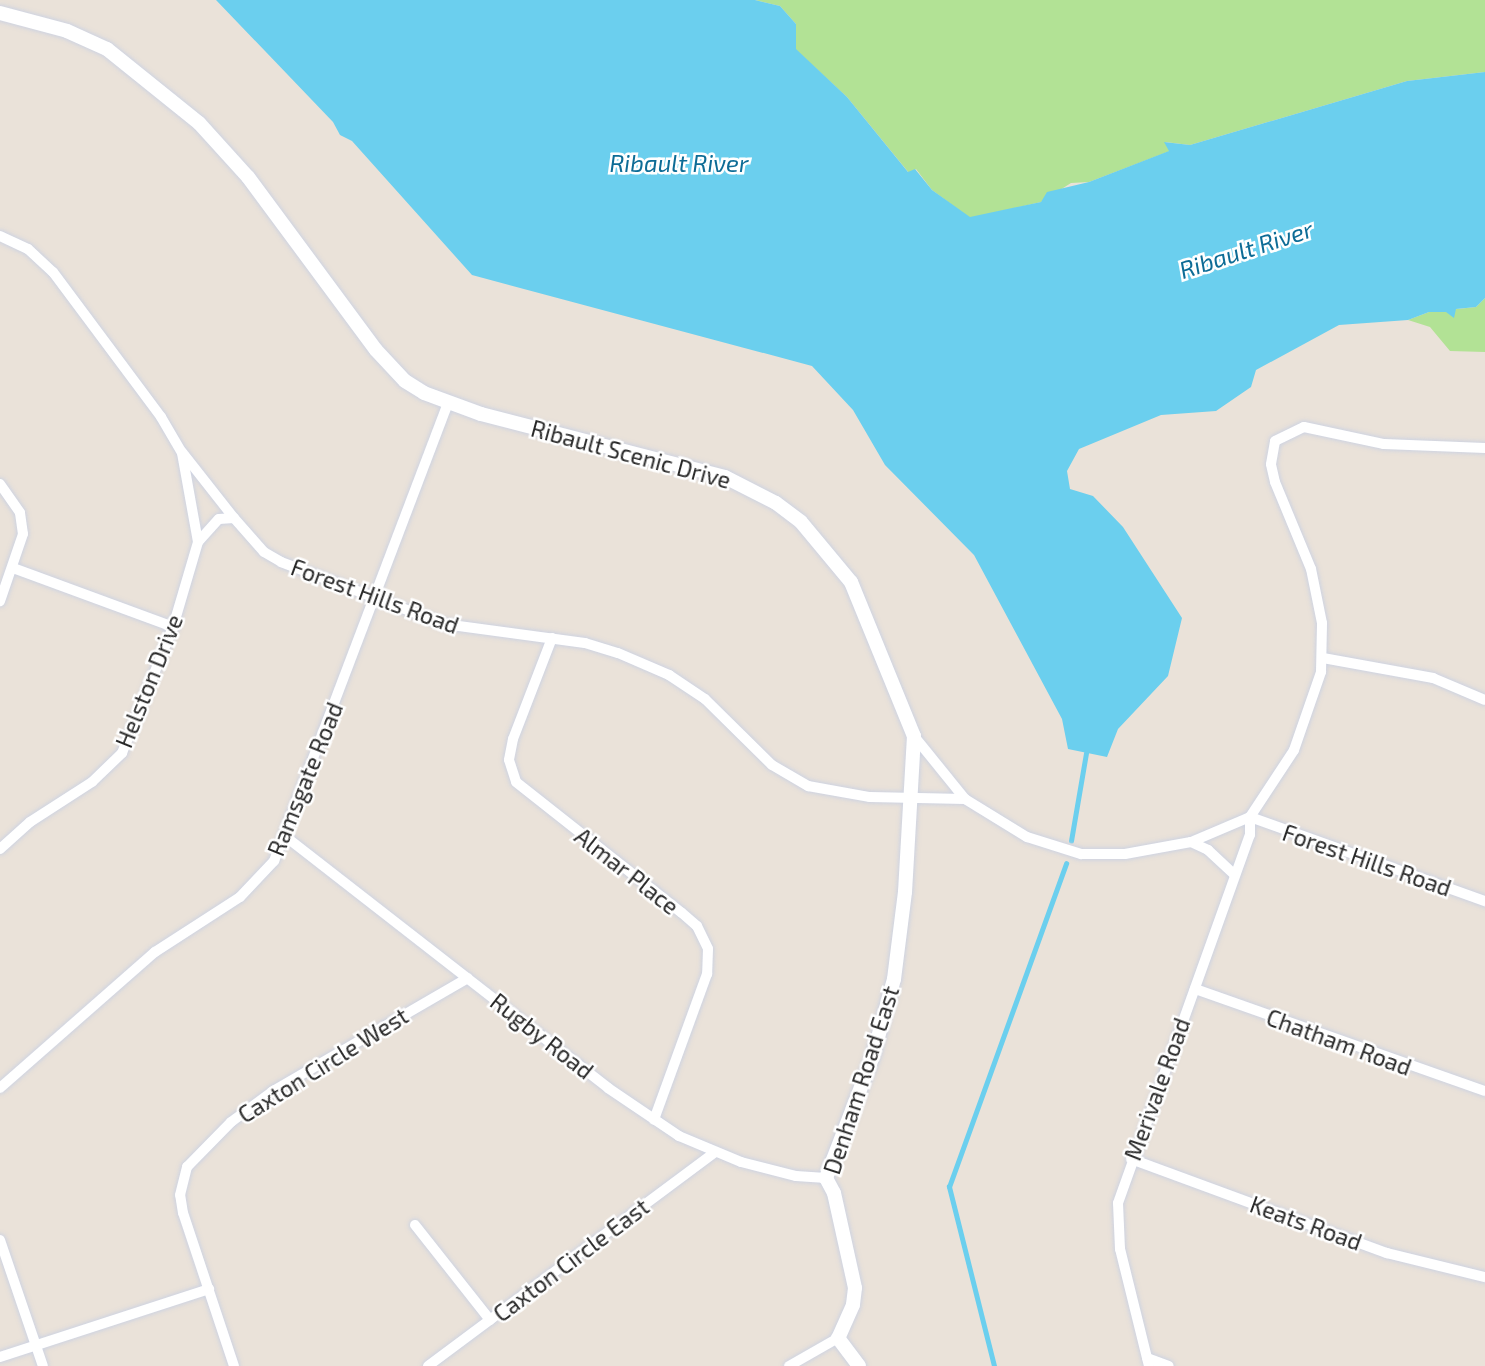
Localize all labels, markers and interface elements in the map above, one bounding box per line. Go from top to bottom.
water label: Ribault River [609,149,749,177]
water label: Ribault River [1175,214,1317,284]
street label: Ribault Scenic Drive [528,414,734,494]
street label: Forest Hills Road [287,553,463,639]
street label: Helston Drive [110,610,188,752]
street label: Ramsgate Road [262,698,348,860]
street label: Forest Hills Road [1279,818,1455,902]
street label: Almar Place [569,822,685,920]
street label: Denham Road East [818,982,904,1178]
street label: Rugby Road [485,987,599,1085]
street label: Caxton Circle West [233,1001,413,1129]
street label: Chatham Road [1263,1003,1415,1081]
street label: Merivale Road [1118,1014,1196,1164]
street label: Keats Road [1246,1190,1366,1256]
street label: Caxton Circle East [488,1193,654,1327]

